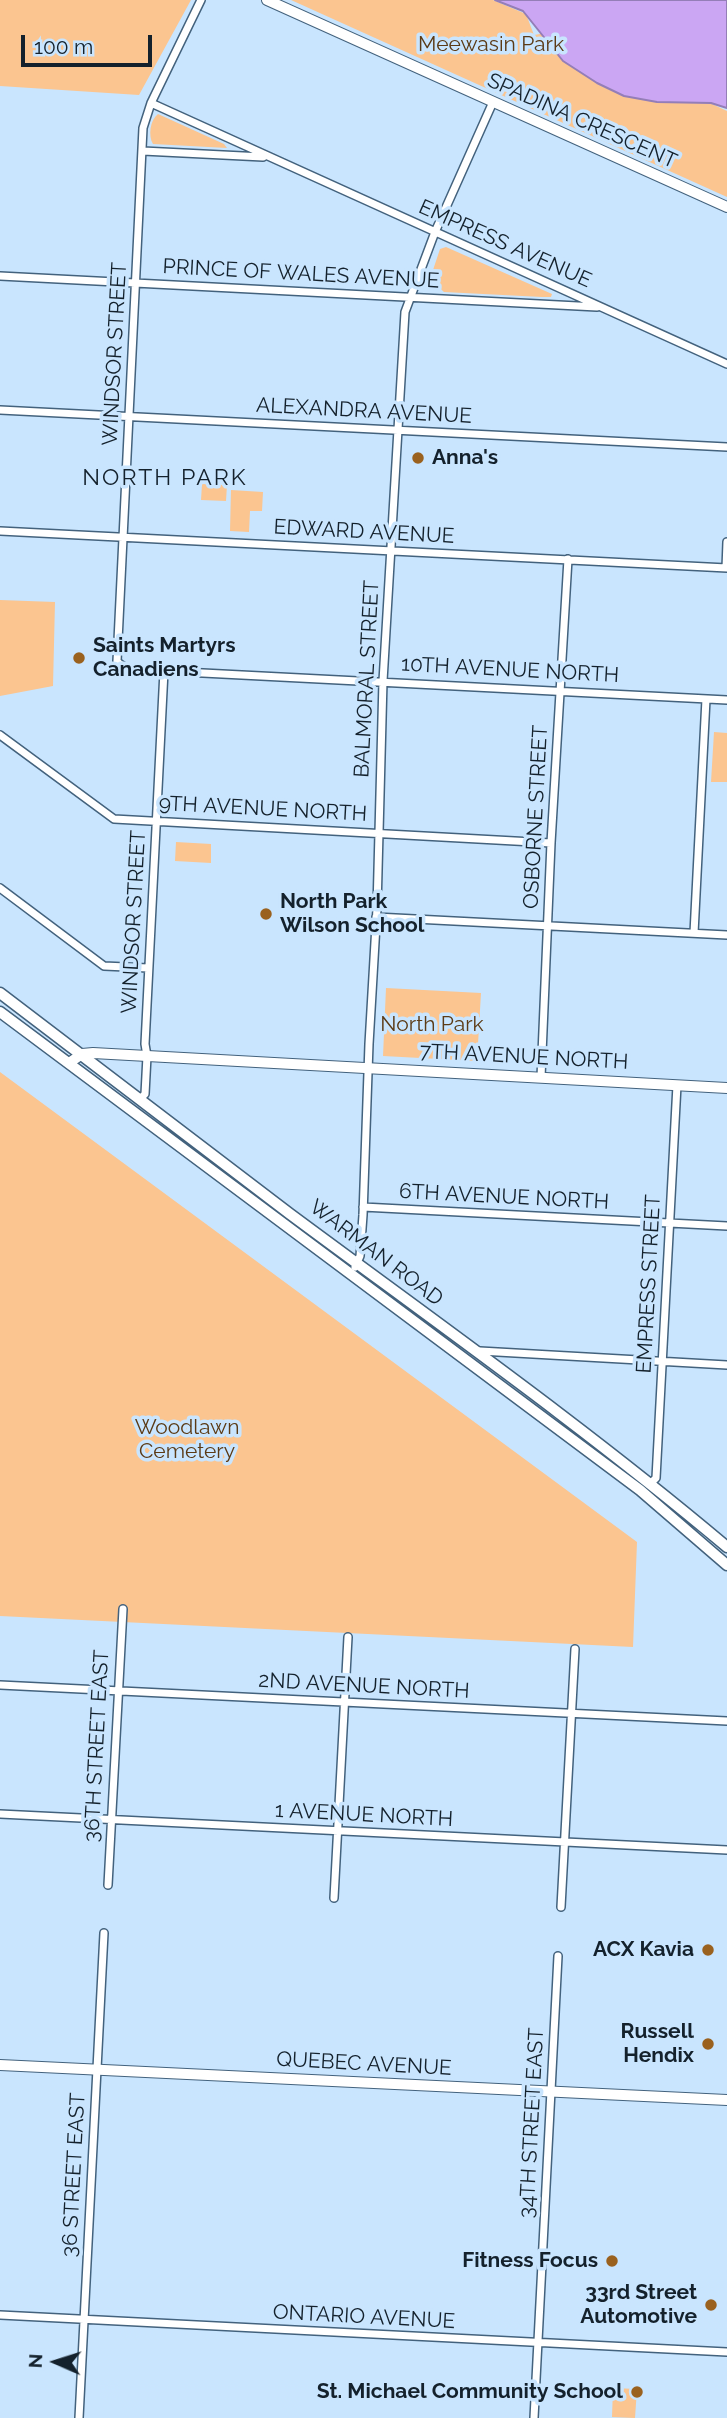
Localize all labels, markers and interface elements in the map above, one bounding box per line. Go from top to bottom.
scale bar [24,21,156,65]
park label: Meewasin Park [418,32,564,58]
text: 100 m [34,34,93,59]
street label: SPADINA CRESCENT [483,68,681,174]
street label: EMPRESS AVENUE [415,195,595,293]
street label: PRINCE OF WALES AVENUE [162,254,440,294]
street label: WINDSOR STREET [98,262,132,446]
street label: ALEXANDRA AVENUE [255,393,473,429]
place label: Anna's [432,445,498,471]
marker: Anna's [410,450,426,466]
district label: NORTH PARK [84,464,246,492]
street label: EDWARD AVENUE [273,515,455,549]
street label: BALMORAL STREET [349,580,385,778]
place label: Saints Martyrs Canadiens [93,633,236,683]
marker: Saints Martyrs Canadiens [71,650,87,666]
street label: 10TH AVENUE NORTH [400,652,620,688]
street label: OSBORNE STREET [519,724,553,910]
street label: 9TH AVENUE NORTH [158,791,368,827]
street label: WINDSOR STREET [117,830,151,1014]
place label: North Park Wilson School [280,889,424,939]
marker: North Park Wilson School [258,906,274,922]
park label: North Park [380,1012,484,1038]
street label: 7TH AVENUE NORTH [419,1039,629,1075]
street label: 6TH AVENUE NORTH [398,1179,610,1215]
street label: EMPRESS STREET [632,1194,666,1374]
street label: WARMAN ROAD [304,1195,448,1311]
park label: Woodlawn Cemetery [135,1415,239,1465]
street label: 36TH STREET EAST [79,1649,115,1843]
street label: 2ND AVENUE NORTH [258,1668,470,1704]
street label: 1 AVENUE NORTH [274,1798,454,1832]
place label: ACX Kavia [593,1937,694,1963]
marker: ACX Kavia [700,1942,716,1958]
place label: Russell Hendix [621,2019,694,2069]
street label: 34TH STREET EAST [514,2027,550,2219]
marker: Russell Hendix [700,2036,716,2052]
street label: QUEBEC AVENUE [276,2047,452,2081]
street label: 36 STREET EAST [57,2092,91,2258]
place label: Fitness Focus [462,2248,598,2274]
marker: Fitness Focus [604,2253,620,2269]
place label: 33rd Street Automotive [580,2280,697,2330]
marker: 33rd Street Automotive [703,2297,719,2313]
street label: ONTARIO AVENUE [272,2300,456,2334]
north arrow [21,2327,91,2397]
text: N [24,2353,46,2369]
place label: St. Michael Community School [317,2379,623,2405]
marker: St. Michael Community School [629,2384,645,2400]

